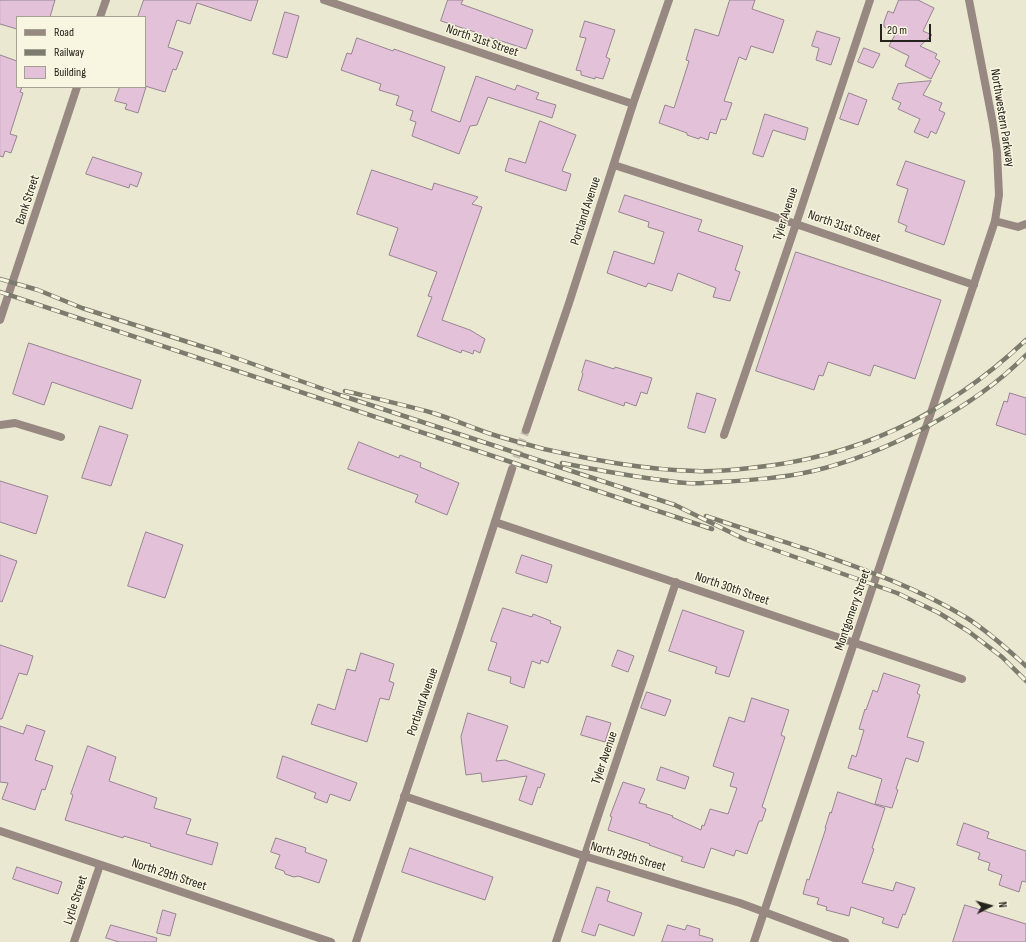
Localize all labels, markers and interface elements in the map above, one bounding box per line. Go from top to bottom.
legend [16,16,146,88]
scale bar [882,16,933,42]
street label: North 31st Street [444,21,520,61]
text: 20 m [887,23,907,38]
text: Road [54,25,74,40]
text: Railway [54,45,84,60]
text: Building [54,65,86,80]
street label: Northwestern Parkway [987,68,1017,168]
street label: Bank Street [13,173,43,227]
street label: Portland Avenue [568,175,604,247]
street label: Tyler Avenue [770,185,802,243]
street label: North 31st Street [806,207,882,247]
street label: Montgomery Street [832,567,874,653]
street label: North 30th Street [693,569,771,609]
street label: Portland Avenue [404,666,442,738]
street label: Tyler Avenue [589,729,621,787]
street label: North 29th Street [588,839,668,875]
street label: North 29th Street [130,856,208,894]
street label: Lytle Street [61,873,91,927]
north arrow [970,886,1010,926]
text: N [996,901,1009,908]

